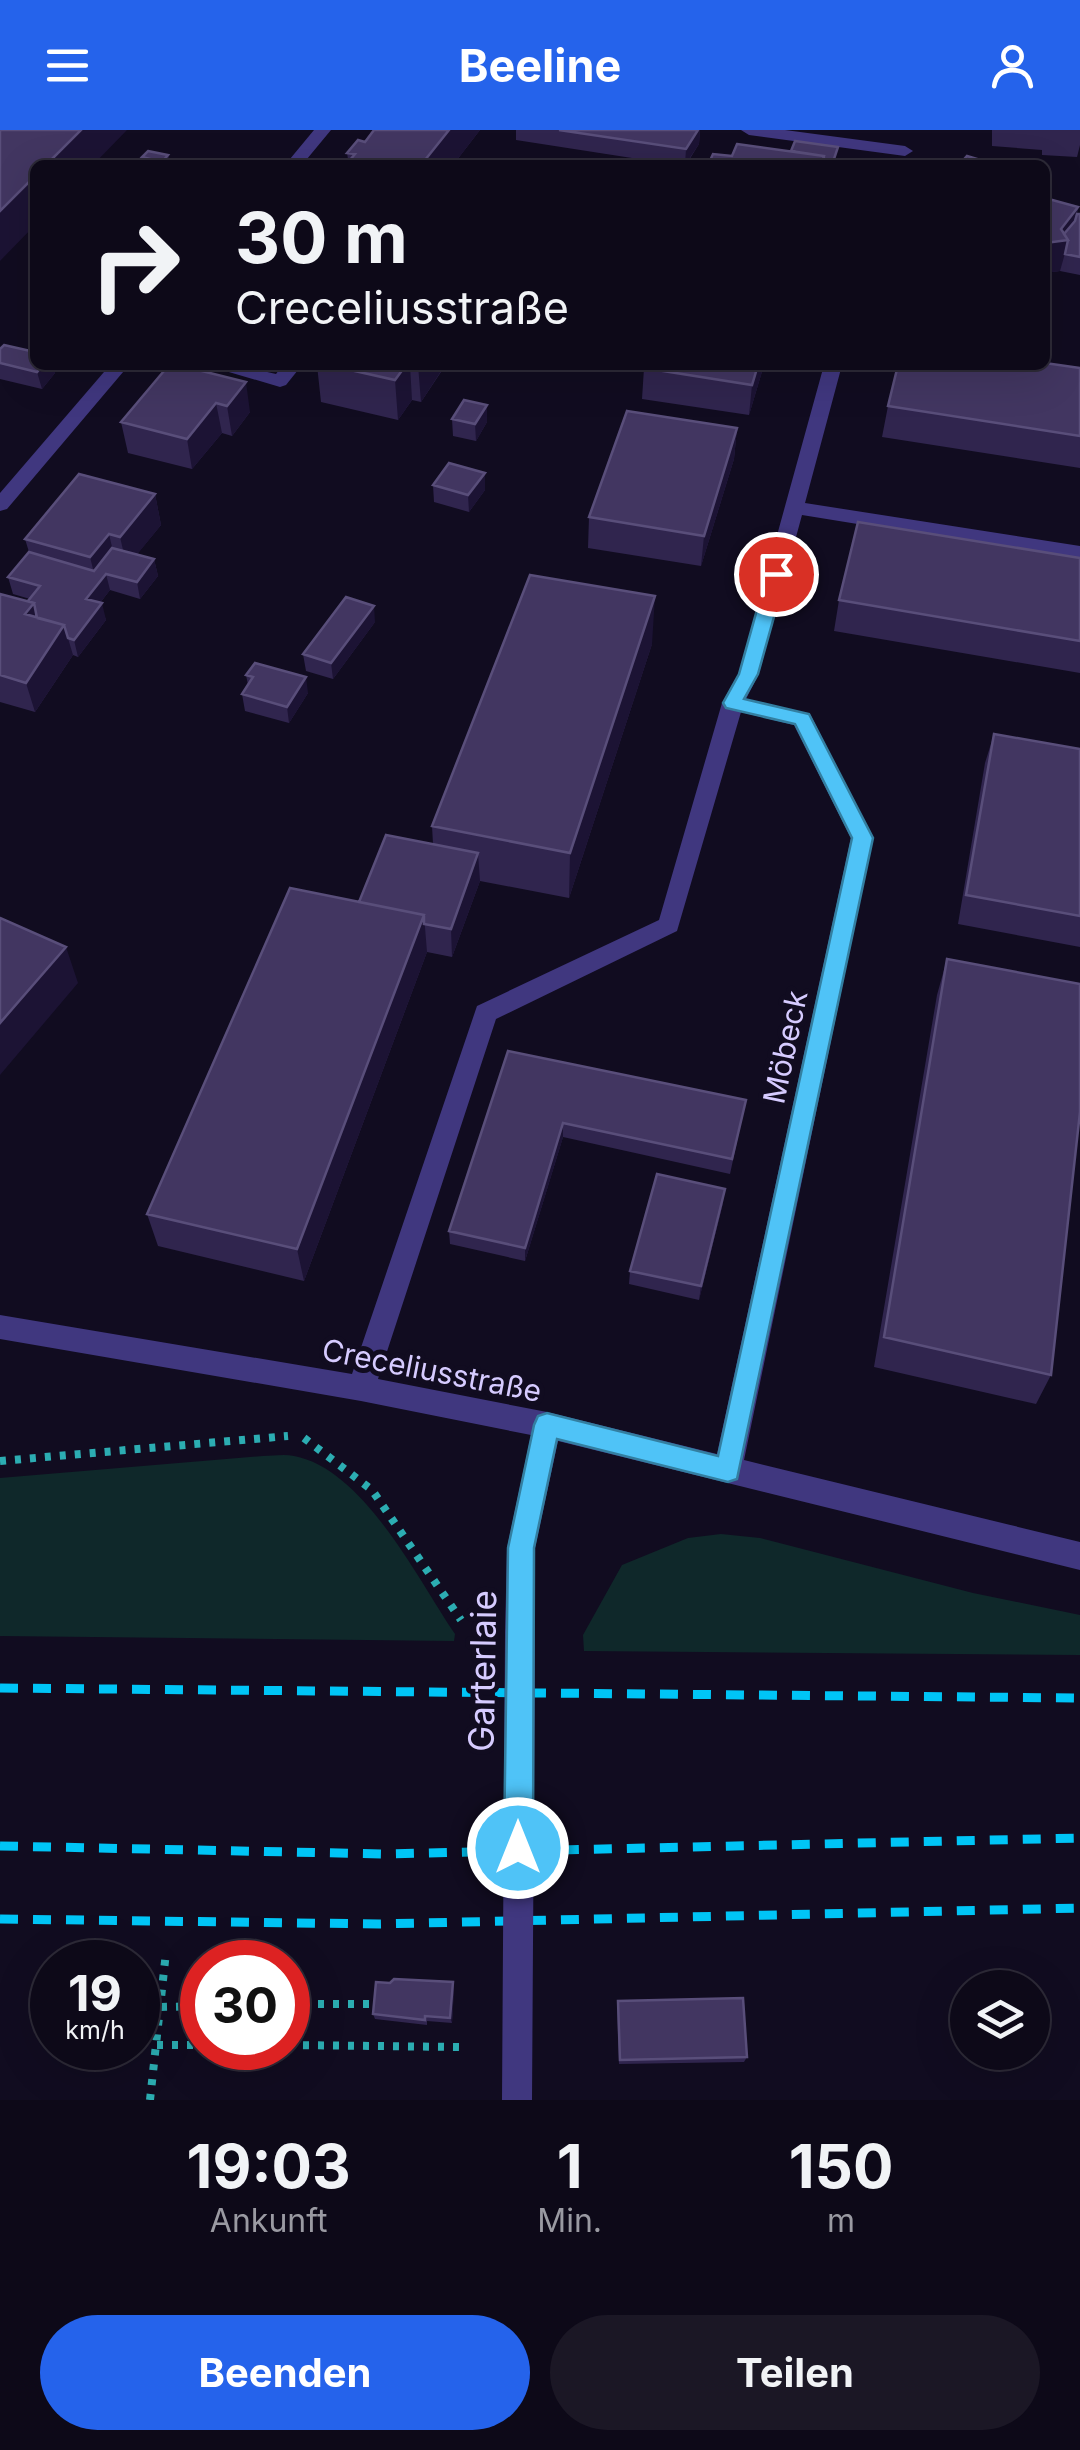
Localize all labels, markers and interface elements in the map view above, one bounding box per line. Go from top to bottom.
icon: menu [40,38,95,93]
text: Beeline [459,38,621,93]
icon: person [985,38,1040,93]
text: 30 m [235,195,408,280]
icon: right [70,200,200,330]
text: Creceliusstraße [235,280,569,335]
pin [734,532,819,617]
icon: arrive [749,547,804,602]
street label: Möbeck [755,987,815,1107]
street label: Creceliusstraße [319,1331,545,1409]
street label: Garterlaie [460,1590,504,1752]
position arrow [466,1796,570,1900]
speed limit sign: 30 [180,1940,310,2070]
text: 19 [68,1963,122,2023]
map controls [950,1970,1050,2070]
button: layers [950,1970,1050,2070]
text: km/h [65,2015,125,2045]
text: 19:03 [187,2130,351,2202]
text: 1 [557,2130,583,2202]
text: 150 [789,2130,893,2202]
text: Ankunft [210,2201,327,2240]
text: Min. [537,2201,602,2240]
text: m [827,2201,855,2240]
button: Beenden [40,2315,530,2430]
button: Teilen [550,2315,1040,2430]

